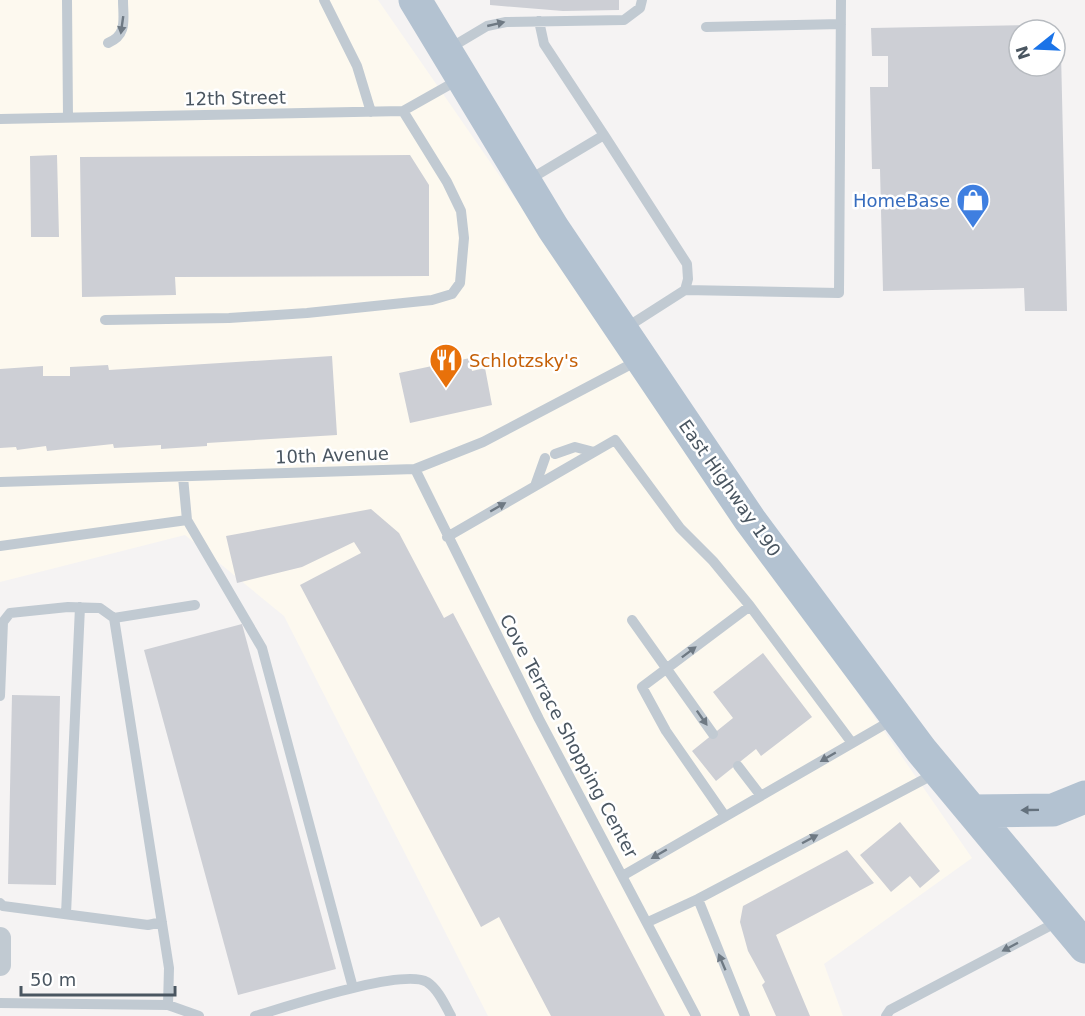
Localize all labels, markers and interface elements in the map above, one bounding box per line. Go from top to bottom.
one-way arrow [117,16,127,35]
north arrow [1007,18,1067,78]
one-way arrow [486,19,505,29]
text: N [1012,43,1034,62]
street label: 12th Street [184,87,286,109]
shop icon: HomeBase [955,182,991,229]
place label: HomeBase [853,190,950,211]
restaurant icon: Schlotzsky's [428,342,464,389]
place label: Schlotzsky's [469,350,578,371]
street label: East Highway 190 [675,415,785,561]
street label: 10th Avenue [275,443,389,467]
one-way arrow [490,502,506,513]
street label: Cove Terrace Shopping Center [496,611,643,862]
one-way arrow [681,647,696,659]
one-way arrow [696,710,708,726]
one-way arrow [819,752,836,762]
one-way arrow [1020,805,1039,815]
one-way arrow [801,834,818,844]
one-way arrow [651,849,667,860]
one-way arrow [1001,941,1019,951]
one-way arrow [717,953,726,971]
scale bar [21,959,176,997]
text: 50 m [30,969,76,990]

